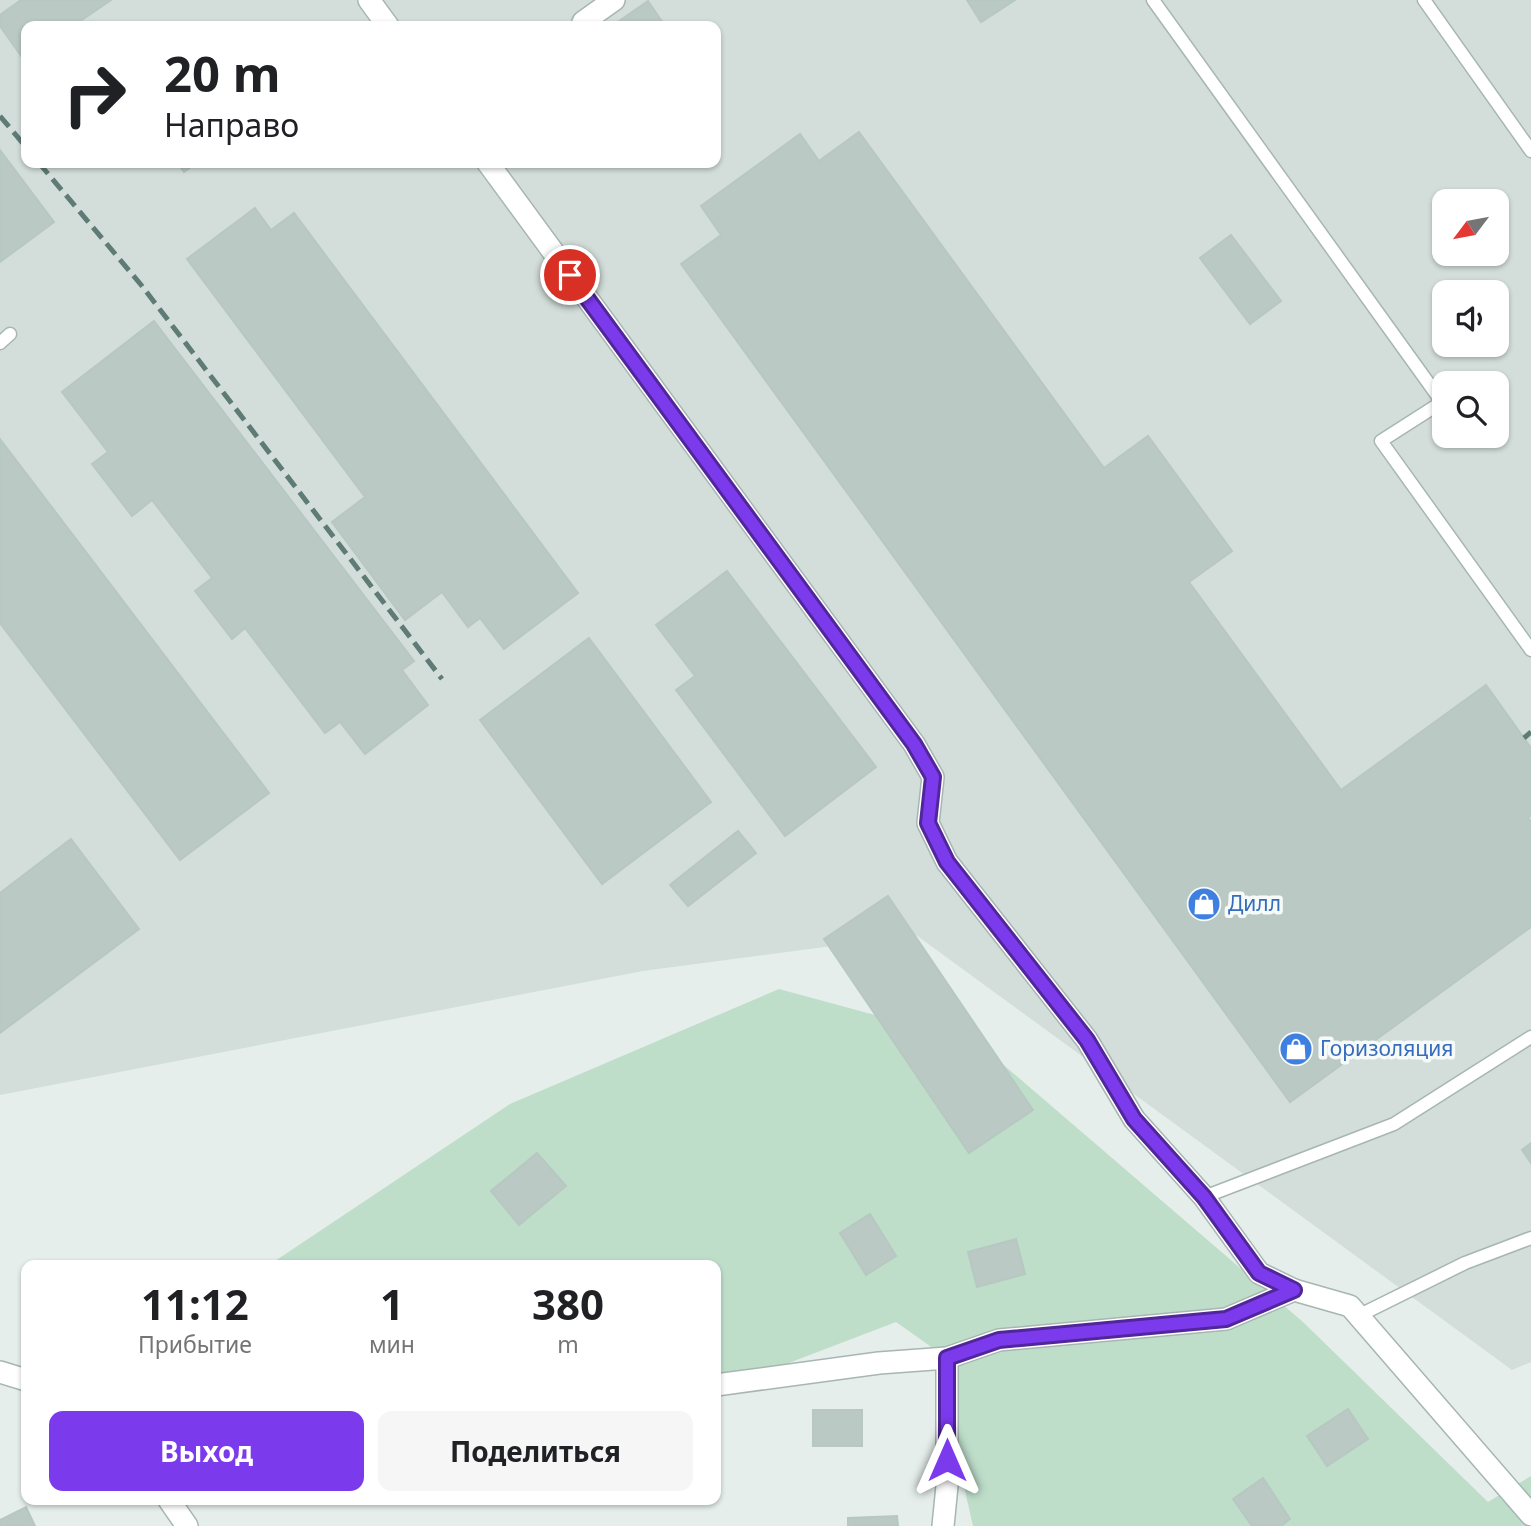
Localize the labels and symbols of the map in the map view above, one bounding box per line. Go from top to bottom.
north arrow [1432,189,1508,266]
pin [540,245,600,305]
shop icon: Дилл [1185,885,1223,923]
place label: Дилл [1228,889,1281,917]
shop icon: Горизоляция [1277,1030,1315,1068]
place label: Горизоляция [1320,1034,1453,1062]
position arrow [910,1423,984,1497]

